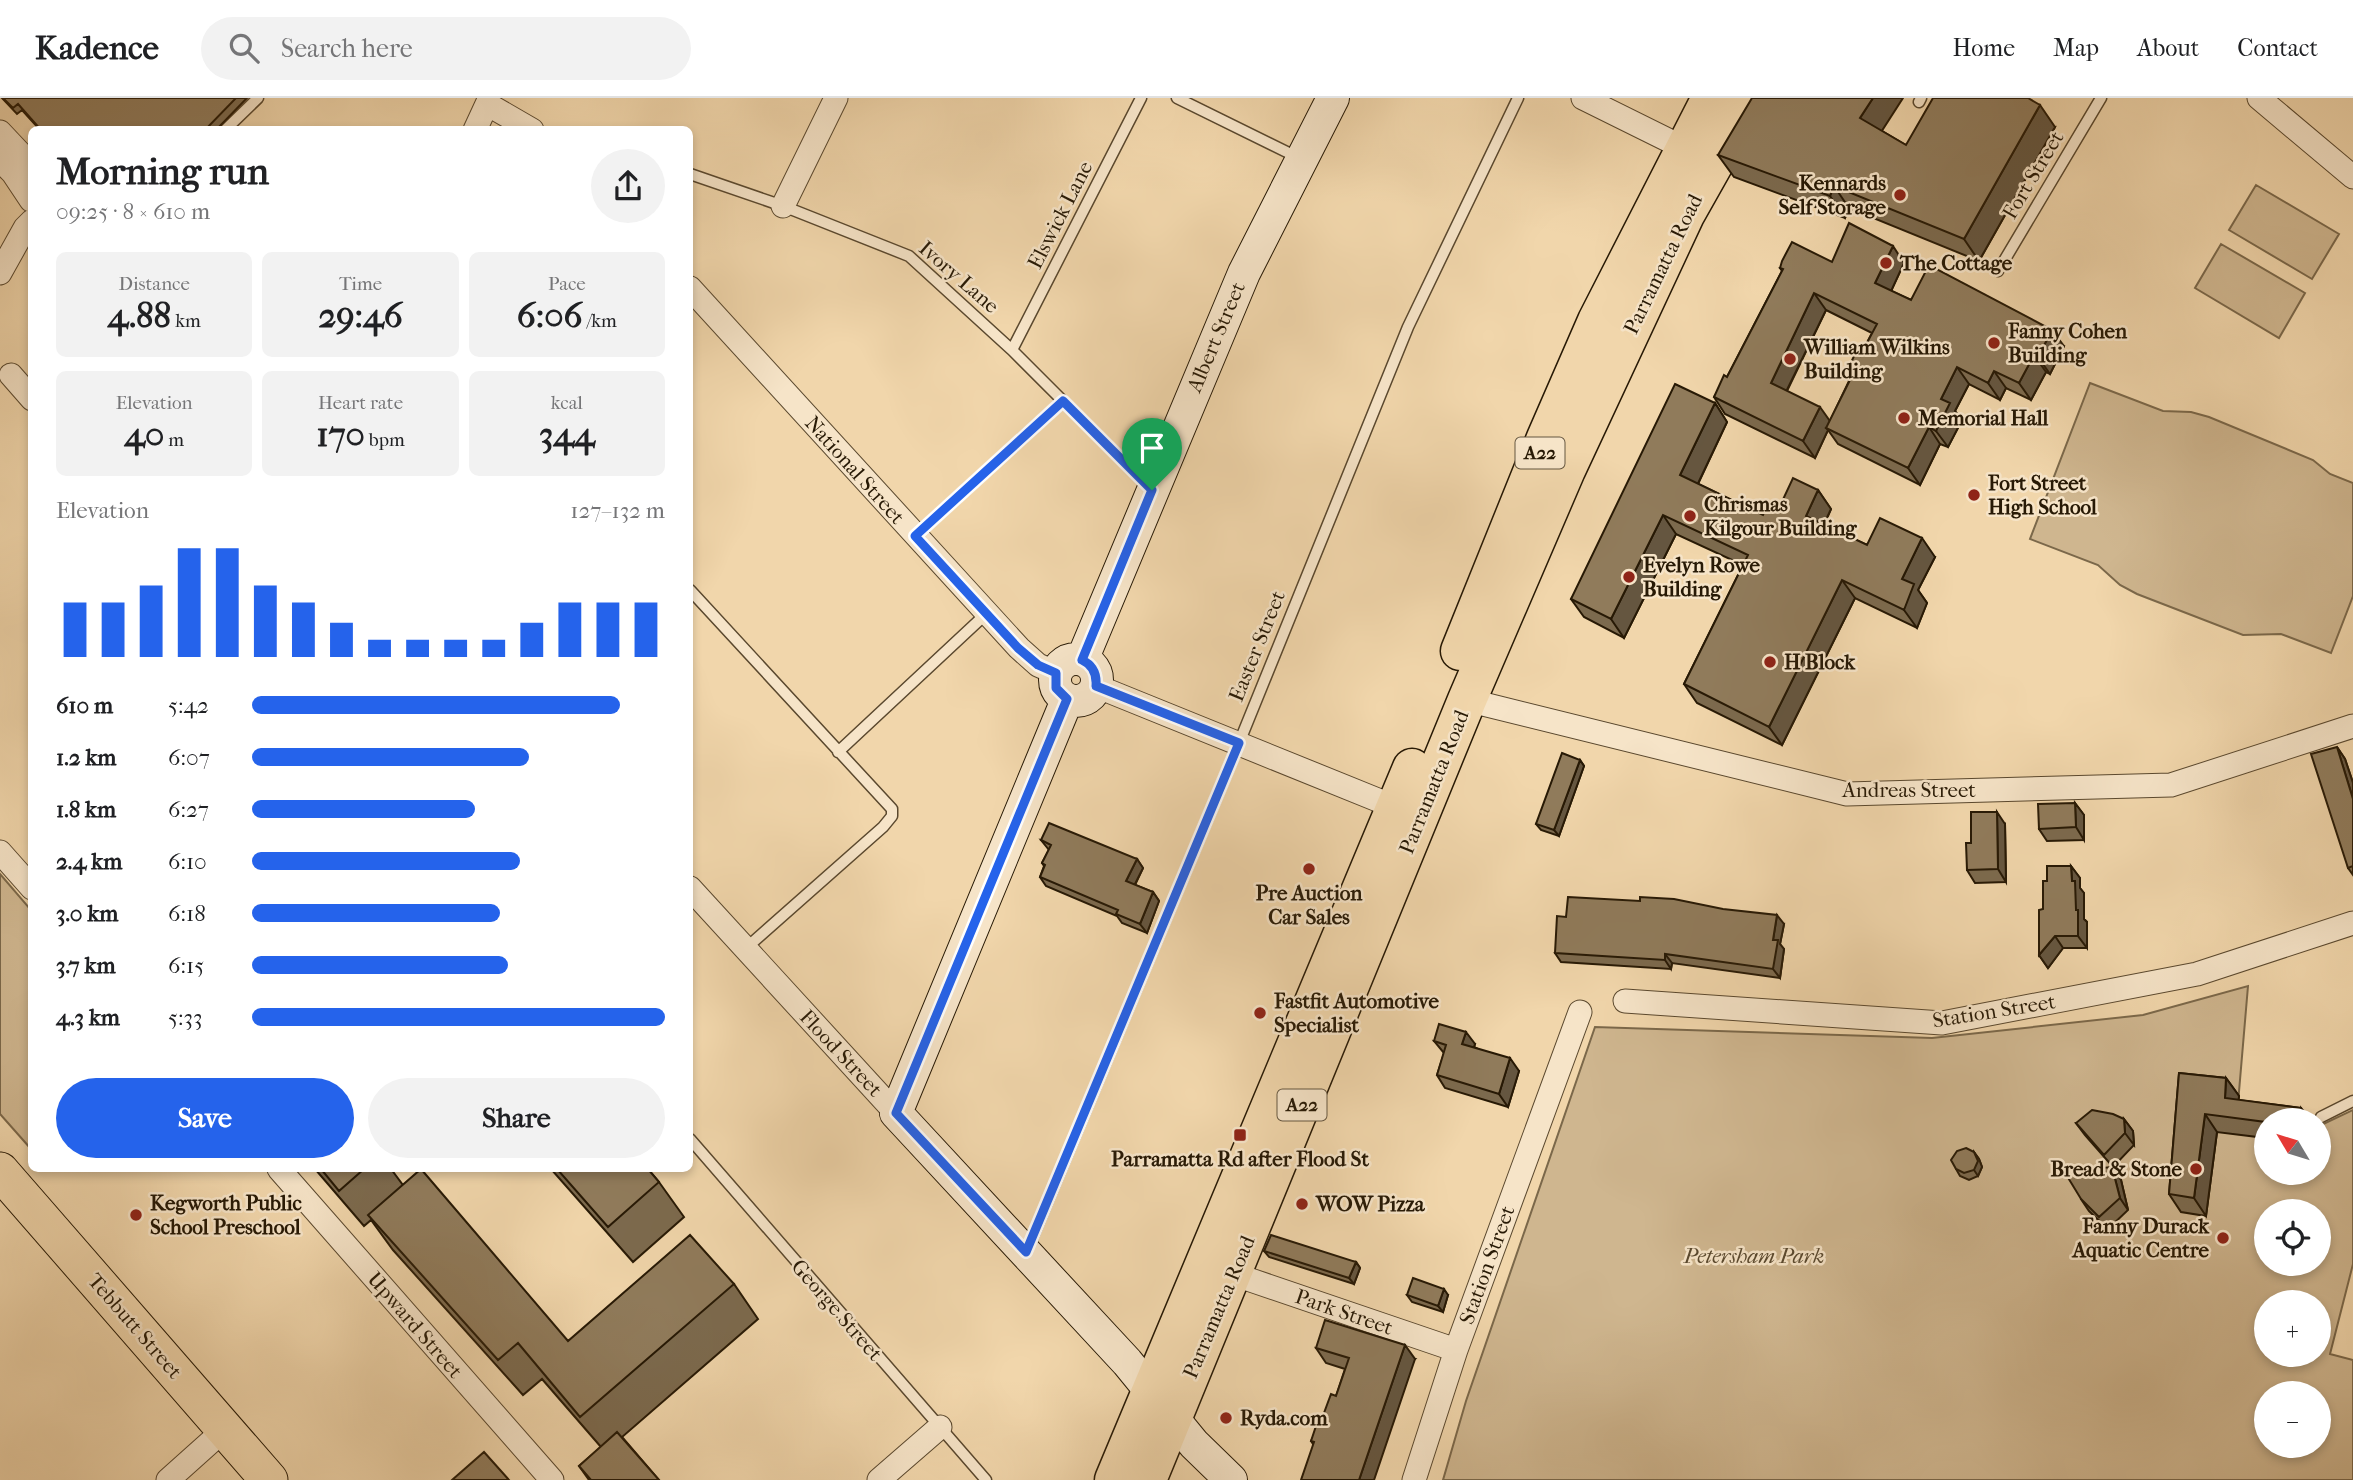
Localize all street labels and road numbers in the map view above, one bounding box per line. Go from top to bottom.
street label: Fort Street [1997,126,2069,223]
street label: Elswick Lane [1023,157,1097,273]
street label: Parramatta Road [1619,190,1708,338]
street label: Ivory Lane [914,236,1004,318]
street label: Albert Street [1182,278,1250,397]
street label: National Street [800,411,910,529]
road number: A22 [1516,438,1564,468]
street label: Easter Street [1224,587,1290,705]
street label: Parramatta Road [1394,706,1474,857]
street label: Andreas Street [1841,778,1976,802]
street label: Station Street [1931,989,2058,1033]
street label: Flood Street [795,1005,888,1102]
road number: A22 [1278,1090,1326,1121]
street label: Station Street [1454,1202,1520,1327]
street label: Parramatta Road [1178,1231,1260,1382]
street label: George Street [787,1255,888,1366]
street label: Upward Street [362,1267,468,1383]
street label: Tebbutt Street [83,1269,187,1384]
street label: Park Street [1292,1284,1396,1340]

